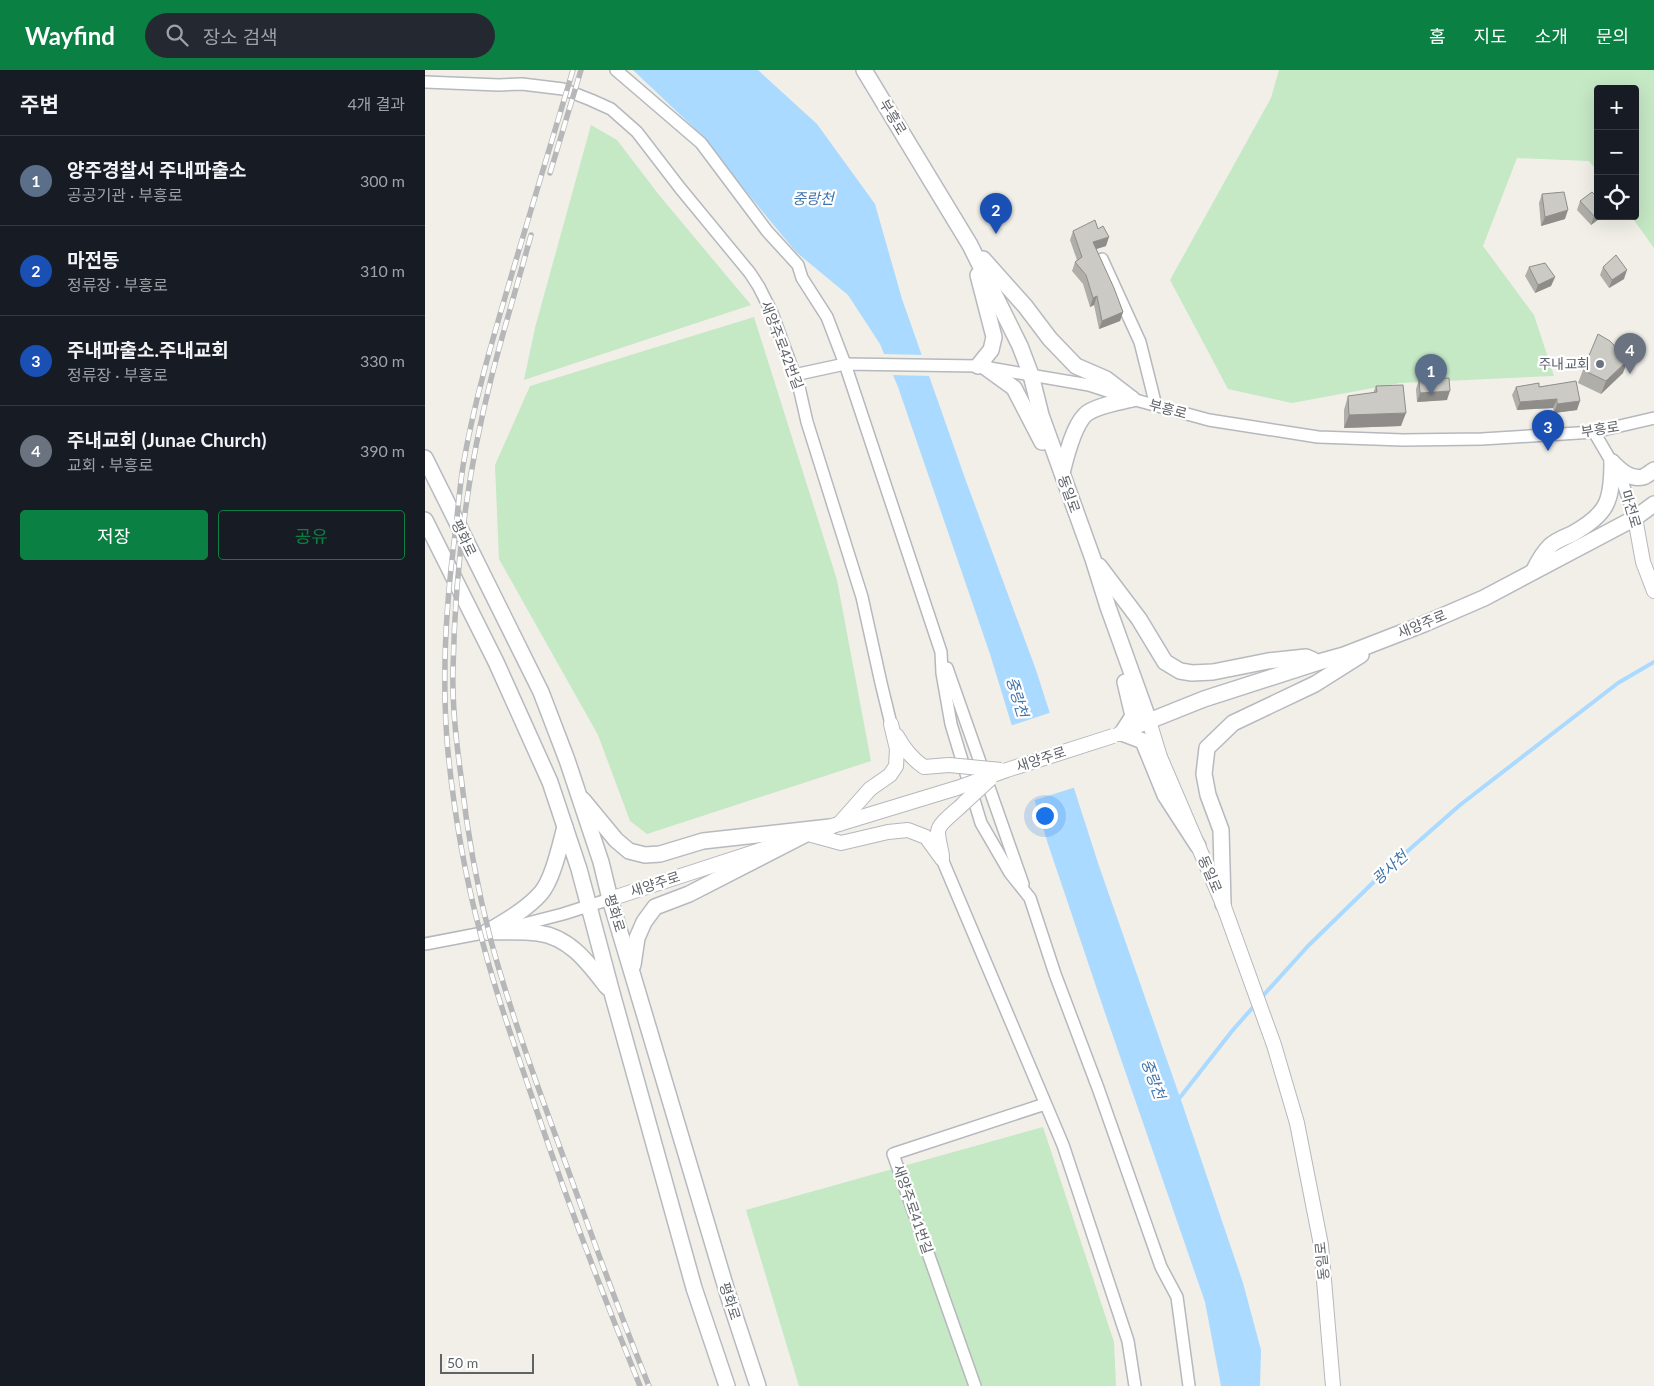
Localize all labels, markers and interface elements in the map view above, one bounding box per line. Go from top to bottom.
search box [145,13,495,58]
text: Wayfind [25,21,115,50]
icon: search [163,21,191,49]
text: 장소 검색 [203,25,278,48]
text: 홈 [1429,25,1446,47]
text: 지도 [1474,25,1507,47]
text: 소개 [1535,25,1568,47]
text: 문의 [1596,25,1629,47]
map controls [1594,85,1639,220]
button: + [1594,85,1639,130]
text: 주변 [20,91,59,116]
text: 4개 결과 [347,94,405,113]
street label: 부흥로 [876,96,911,138]
button: − [1594,130,1639,175]
text: 양주경찰서 주내파출소 [67,158,246,181]
text: 1 [31,171,41,190]
text: 300 m [360,171,405,190]
button: locate [1594,175,1639,220]
text: 공공기관 · 부흥로 [67,185,182,204]
water label: 중랑천 [792,189,836,207]
pin: 2 [980,193,1012,234]
text: 마전동 [67,248,119,271]
text: 2 [31,261,41,280]
text: 310 m [360,261,405,280]
text: 정류장 · 부흥로 [67,275,168,294]
street label: 새양주로42번길 [758,298,807,392]
pin: 4 [1614,333,1646,374]
text: 주내파출소.주내교회 [67,338,229,361]
text: 3 [31,351,41,370]
text: 330 m [360,351,405,370]
pin: 1 [1415,354,1447,395]
place label: 주내교회 [1538,355,1590,372]
marker: 주내교회 [1594,358,1606,370]
text: 정류장 · 부흥로 [67,365,168,384]
street label: 부흥로 [1147,395,1189,422]
pin: 3 [1532,410,1564,451]
street label: 부흥로 [1580,417,1620,440]
text: 주내교회 (Junae Church) [67,428,266,451]
text: 4 [31,441,41,460]
text: 390 m [360,441,405,460]
text: 교회 · 부흥로 [67,455,153,474]
street label: 동일로 [1055,473,1084,515]
street label: 마전로 [1618,488,1645,530]
button: 저장 [20,510,208,560]
button: 공유 [218,510,405,560]
street label: 평화로 [448,517,481,559]
street label: 새양주로 [1395,606,1449,641]
water label: 중랑천 [1003,674,1033,721]
street label: 새양주로 [1014,742,1068,775]
your location [1032,803,1058,829]
water label: 광사천 [1368,845,1412,888]
street label: 동일로 [1195,853,1226,895]
street label: 새양주로 [628,867,682,900]
street label: 평화로 [602,892,629,934]
water label: 중랑천 [1138,1056,1170,1103]
street label: 새양주로41번길 [890,1162,937,1256]
street label: 동일로 [1311,1241,1332,1281]
street label: 평화로 [716,1280,745,1322]
scale bar [440,1351,534,1374]
text: 50 m [447,1354,478,1371]

